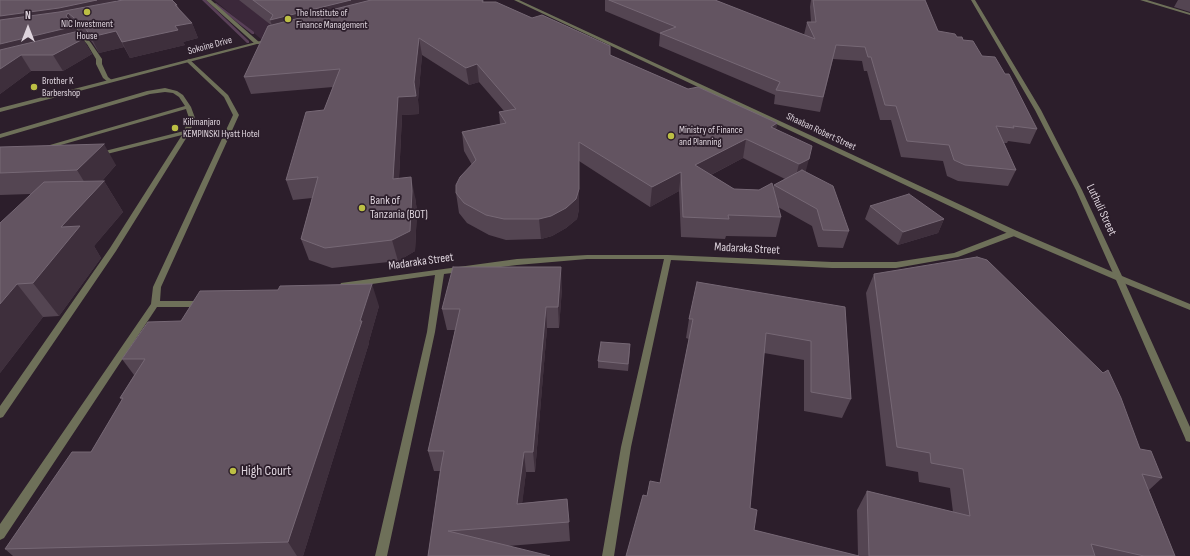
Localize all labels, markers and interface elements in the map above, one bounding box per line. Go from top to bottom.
marker: NIC Investment House [82,7,92,17]
place label: The Institute of Finance Management [296,7,368,30]
north arrow [8,8,48,48]
text: N [25,9,31,22]
marker: The Institute of Finance Management [283,14,293,24]
place label: NIC Investment House [61,18,113,42]
street label: Sokoine Drive [186,34,234,58]
place label: Brother K Barbershop [42,75,80,98]
marker: Brother K Barbershop [29,82,39,92]
street label: Shaaban Robert Street [784,111,858,153]
place label: Kilimanjaro KEMPINSKI Hyatt Hotel [183,116,260,140]
marker: Kilimanjaro KEMPINSKI Hyatt Hotel [170,123,180,133]
place label: Ministry of Finance and Planning [679,124,743,148]
marker: Ministry of Finance and Planning [666,131,676,141]
street label: Luthuli Street [1083,182,1119,238]
place label: Bank of Tanzania (BOT) [370,194,428,222]
marker: Bank of Tanzania (BOT) [357,203,367,213]
street label: Madaraka Street [714,240,780,258]
street label: Madaraka Street [387,250,455,274]
place label: High Court [241,463,291,479]
marker: High Court [228,466,238,476]

